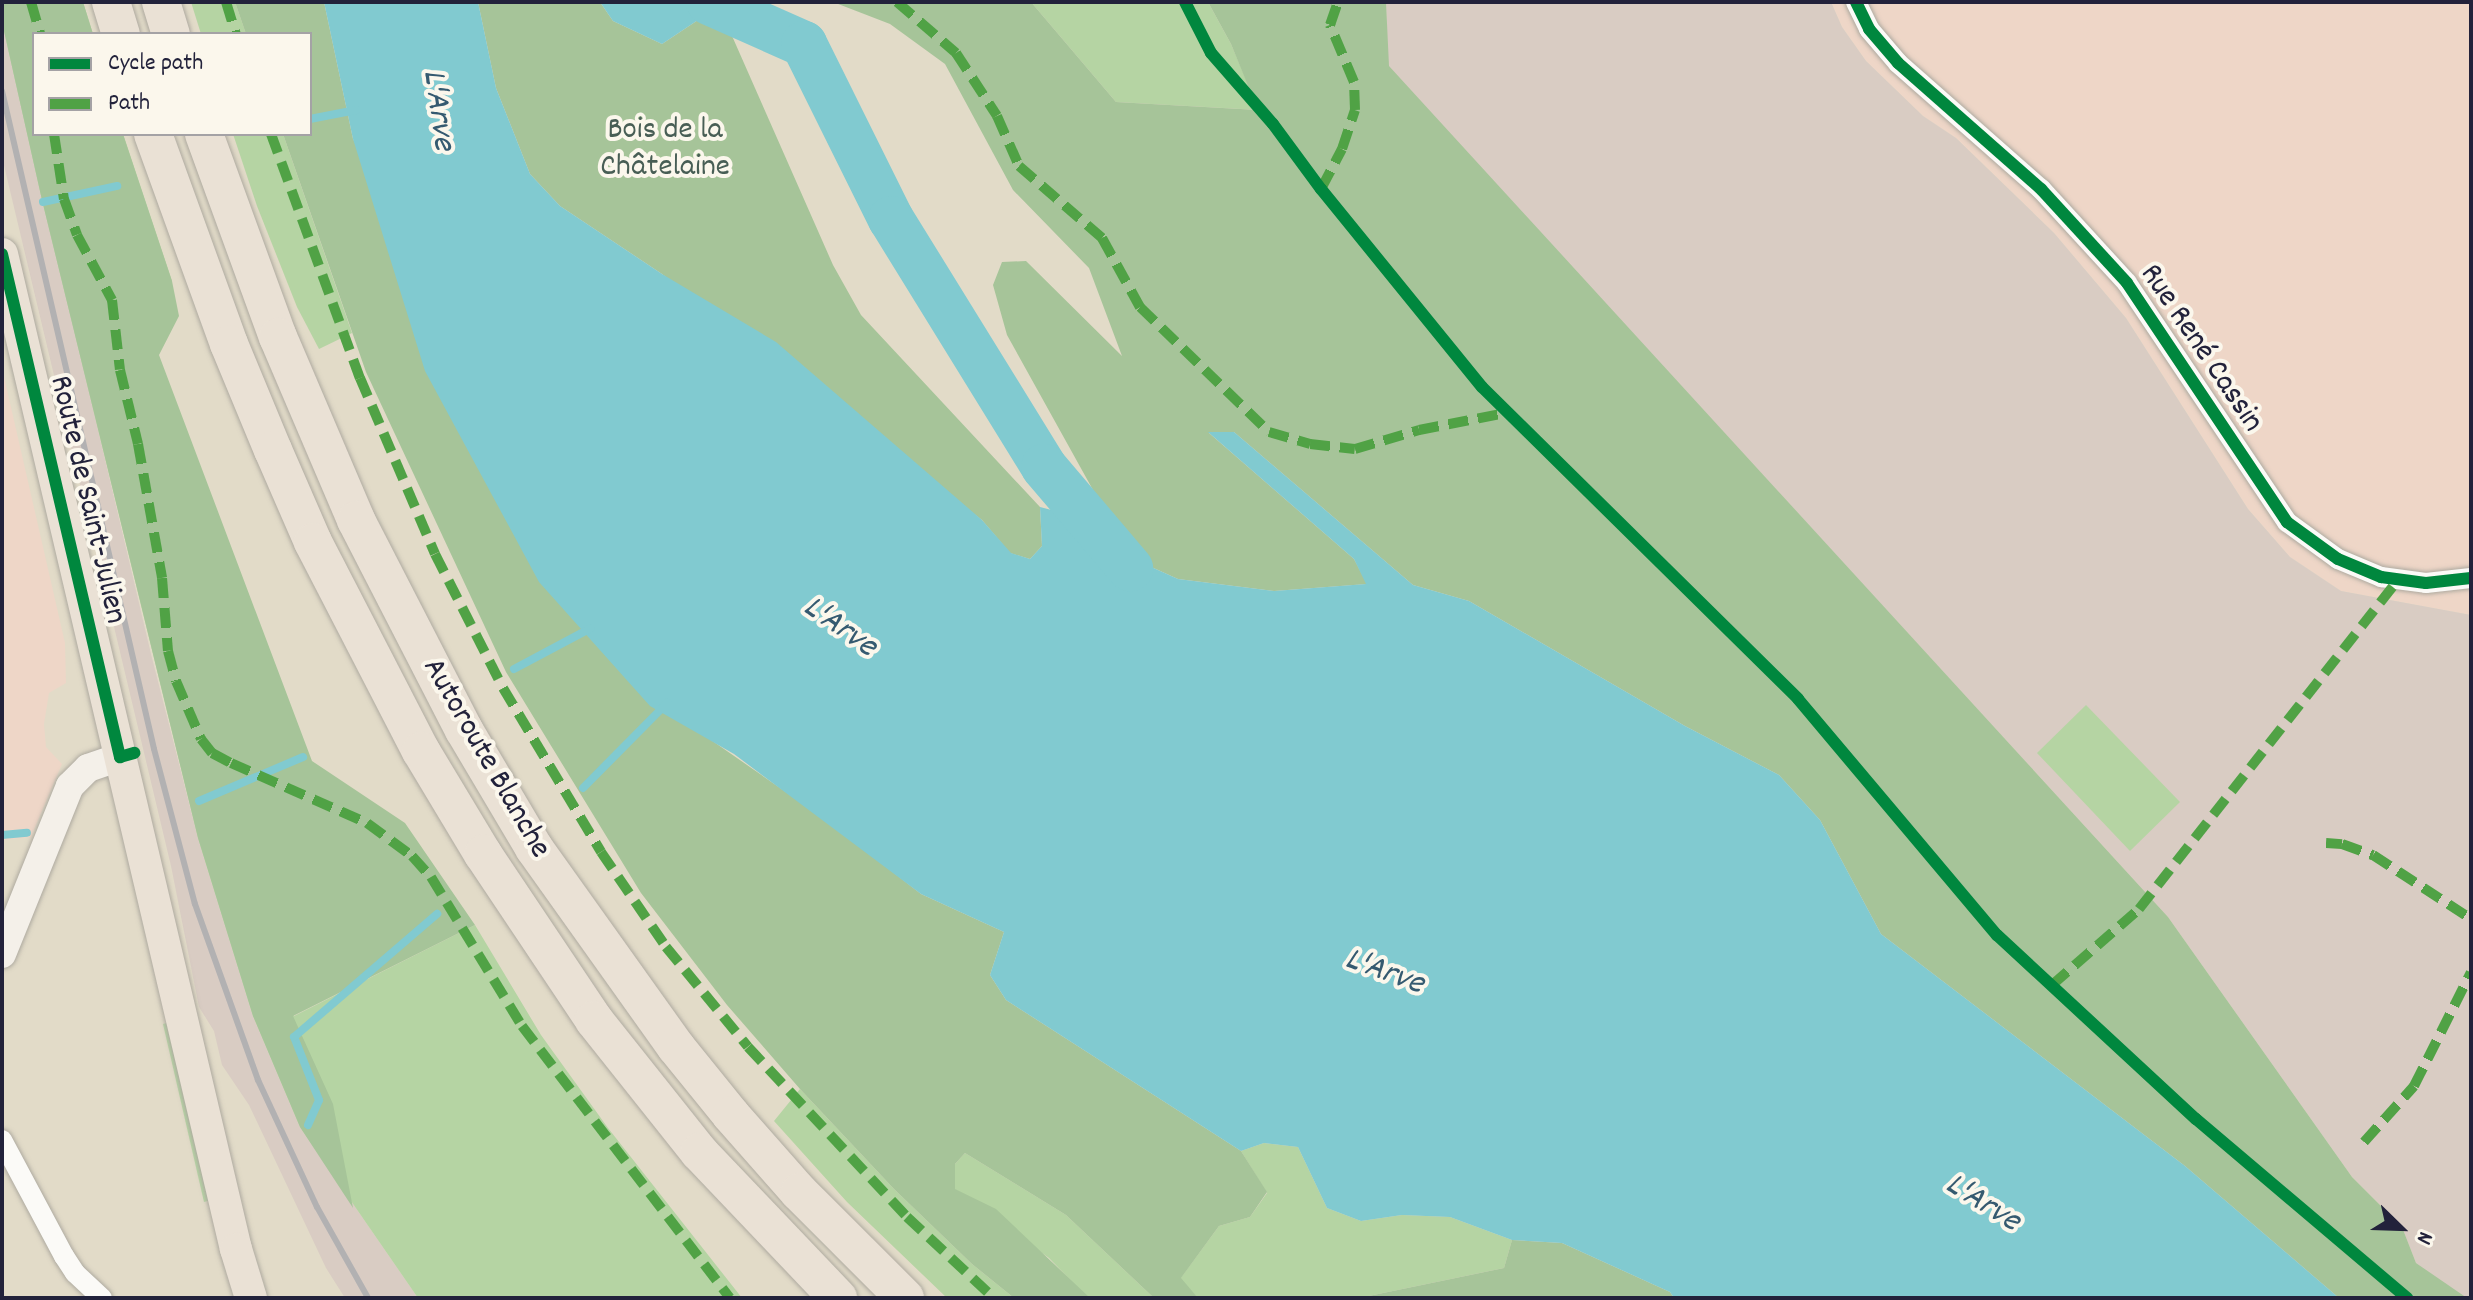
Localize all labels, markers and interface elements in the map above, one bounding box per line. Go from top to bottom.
legend [32,32,312,136]
text: Cycle path [108,47,203,81]
water label: L'Arve [411,67,463,153]
text: Path [108,87,150,121]
park label: Bois de la Châtelaine [600,113,730,188]
street label: Rue René Cassin [2130,258,2270,440]
street label: Route de Saint-Julien [39,372,133,628]
water label: L'Arve [794,588,884,668]
street label: Autoroute Blanche [412,652,558,866]
water label: L'Arve [1339,940,1429,1006]
water label: L'Arve [1937,1165,2027,1243]
north arrow [2361,1188,2441,1268]
text: N [2407,1227,2440,1249]

